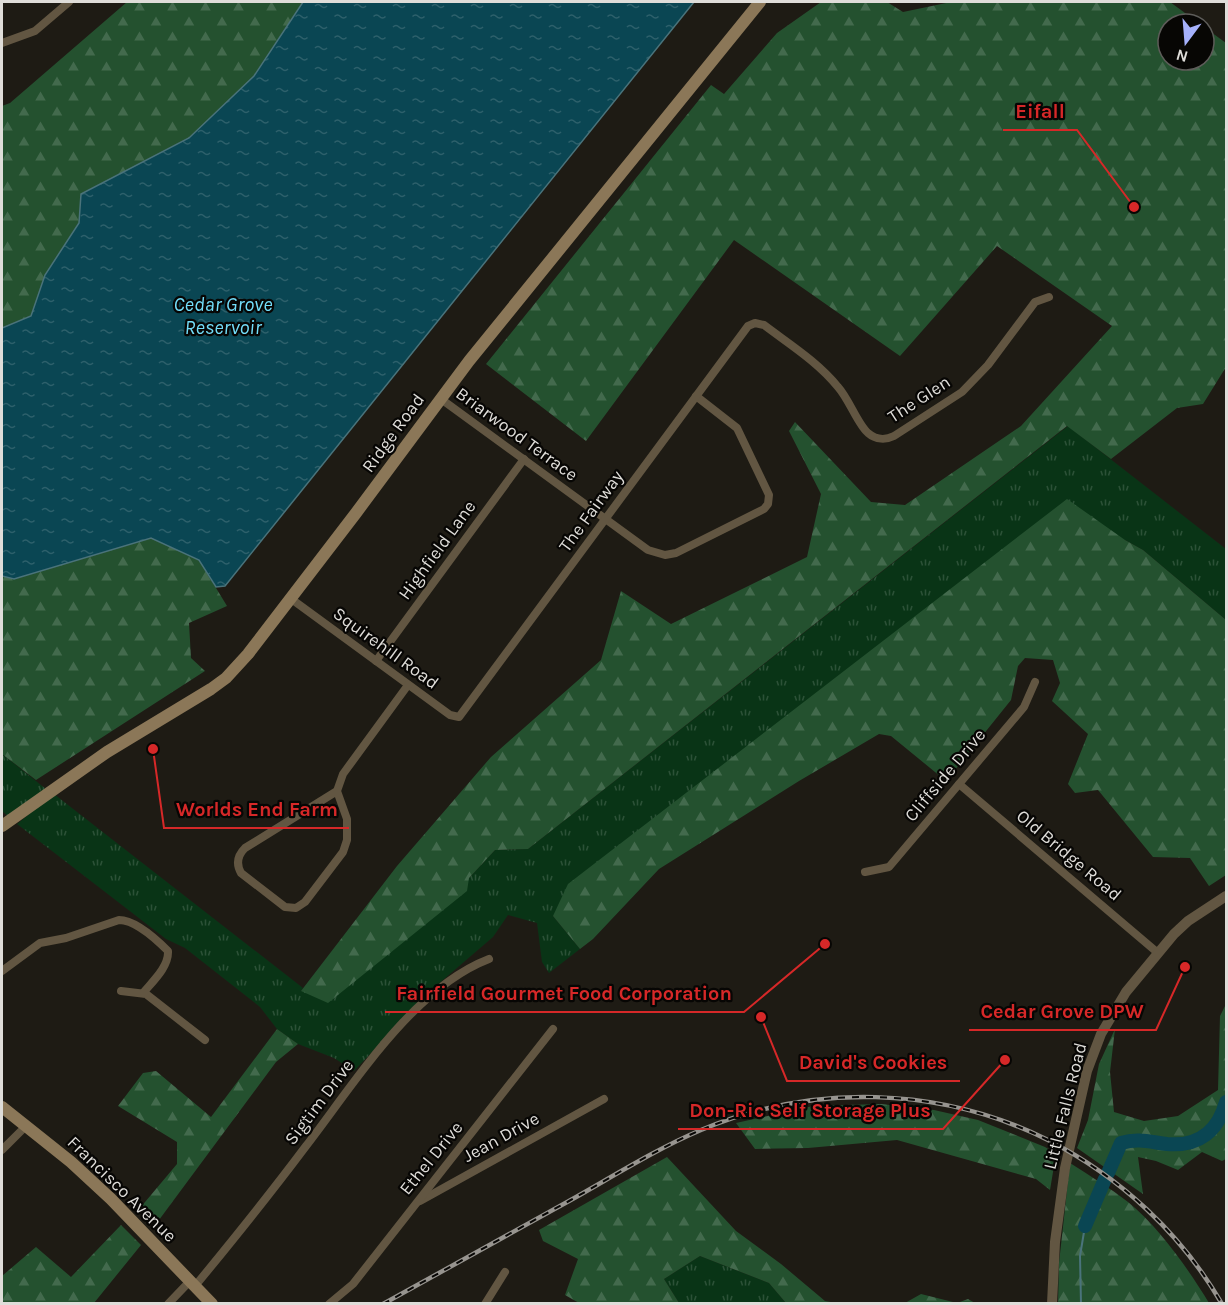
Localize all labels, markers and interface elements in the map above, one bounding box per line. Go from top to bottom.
north arrow [1156,12,1216,72]
text: N [1174,45,1190,67]
callout: Eifall [1003,92,1077,130]
text: Eifall [1015,100,1065,123]
water label: Cedar Grove Reservoir [174,293,272,339]
street label: The Glen [884,371,954,427]
street label: Briarwood Terrace [452,382,582,486]
street label: Ridge Road [357,389,429,477]
street label: The Fairway [554,465,628,556]
street label: Highfield Lane [394,496,480,604]
street label: Squirehill Road [329,602,443,694]
street label: Cliffside Drive [900,724,990,826]
callout: Worlds End Farm [164,790,349,828]
text: Worlds End Farm [176,798,338,821]
street label: Old Bridge Road [1012,805,1126,905]
callout: Fairfield Gourmet Food Corporation [385,974,744,1012]
text: Fairfield Gourmet Food Corporation [396,982,732,1005]
callout: Cedar Grove DPW [969,992,1156,1030]
text: Cedar Grove DPW [980,1000,1144,1023]
street label: Little Falls Road [1039,1040,1091,1172]
callout: David's Cookies [787,1043,960,1081]
text: David's Cookies [799,1051,947,1074]
street label: Sigtim Drive [280,1055,358,1149]
callout: Don-Ric Self Storage Plus [678,1091,943,1129]
text: Don-Ric Self Storage Plus [689,1099,931,1122]
street label: Jean Drive [459,1107,543,1167]
street label: Ethel Drive [395,1117,467,1199]
street label: Francisco Avenue [63,1131,181,1247]

